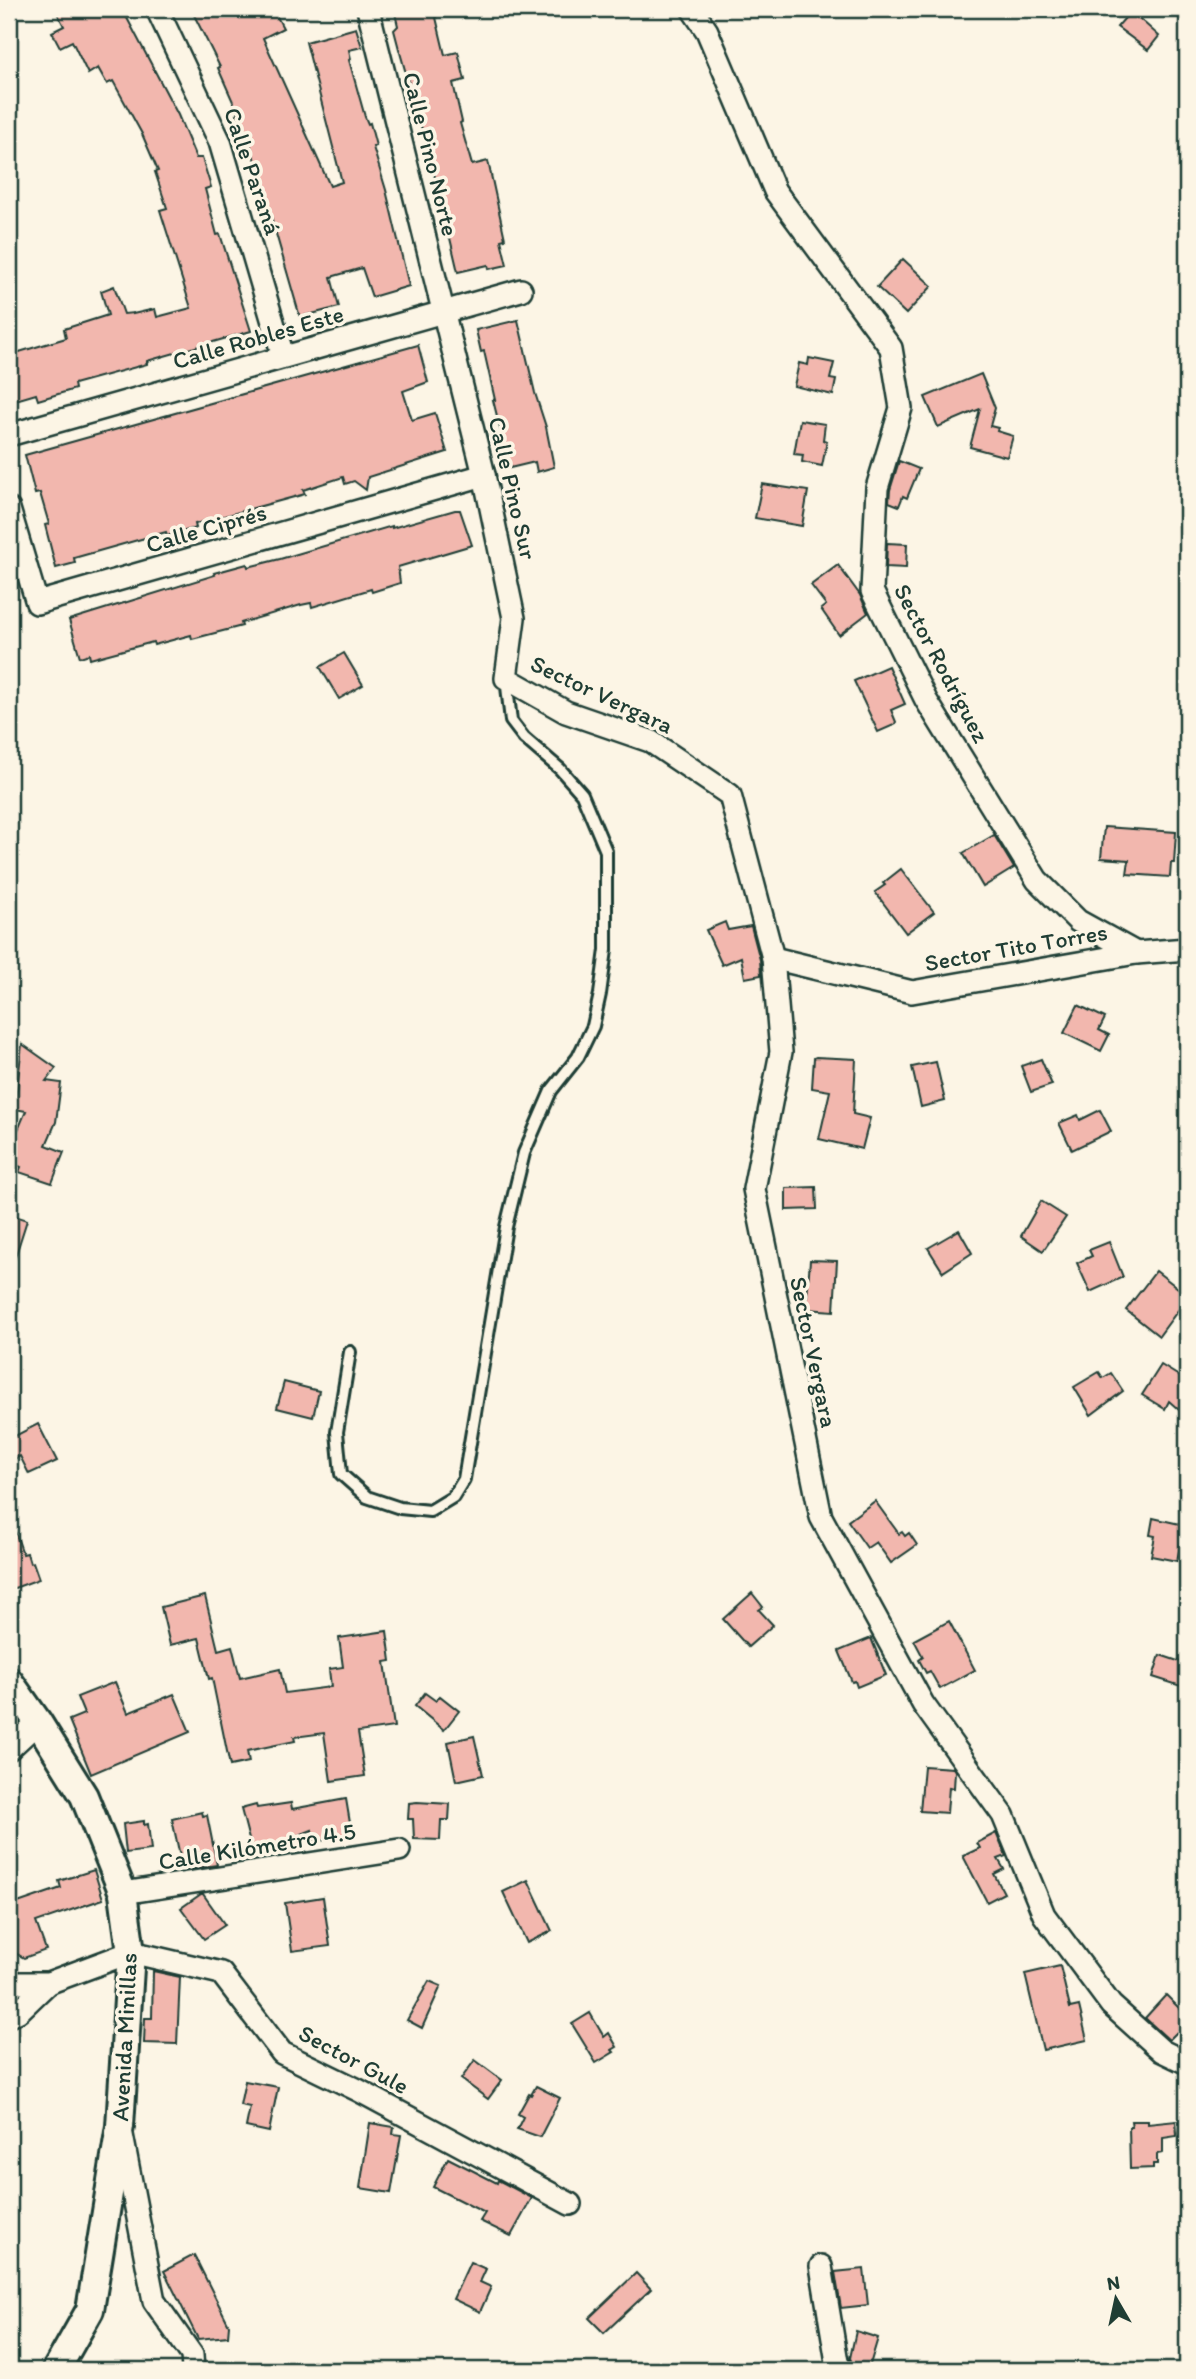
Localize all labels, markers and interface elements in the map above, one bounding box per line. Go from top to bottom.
street label: Calle Pino Norte [397,69,465,239]
street label: Calle Paraná [218,104,288,239]
street label: Calle Robles Este [169,299,347,375]
street label: Calle Pino Sur [483,414,544,563]
street label: Calle Ciprés [142,497,270,559]
street label: Sector Rodríguez [888,579,996,747]
street label: Sector Vergara [526,648,678,740]
street label: Sector Tito Torres [922,917,1110,977]
street label: Sector Vergara [784,1274,844,1430]
street label: Calle Kilómetro 4.5 [156,1816,358,1876]
street label: Avenida Minillas [105,1952,143,2122]
street label: Sector Gule [294,2018,414,2100]
north arrow [1080,2264,1150,2334]
text: N [1105,2270,1122,2295]

